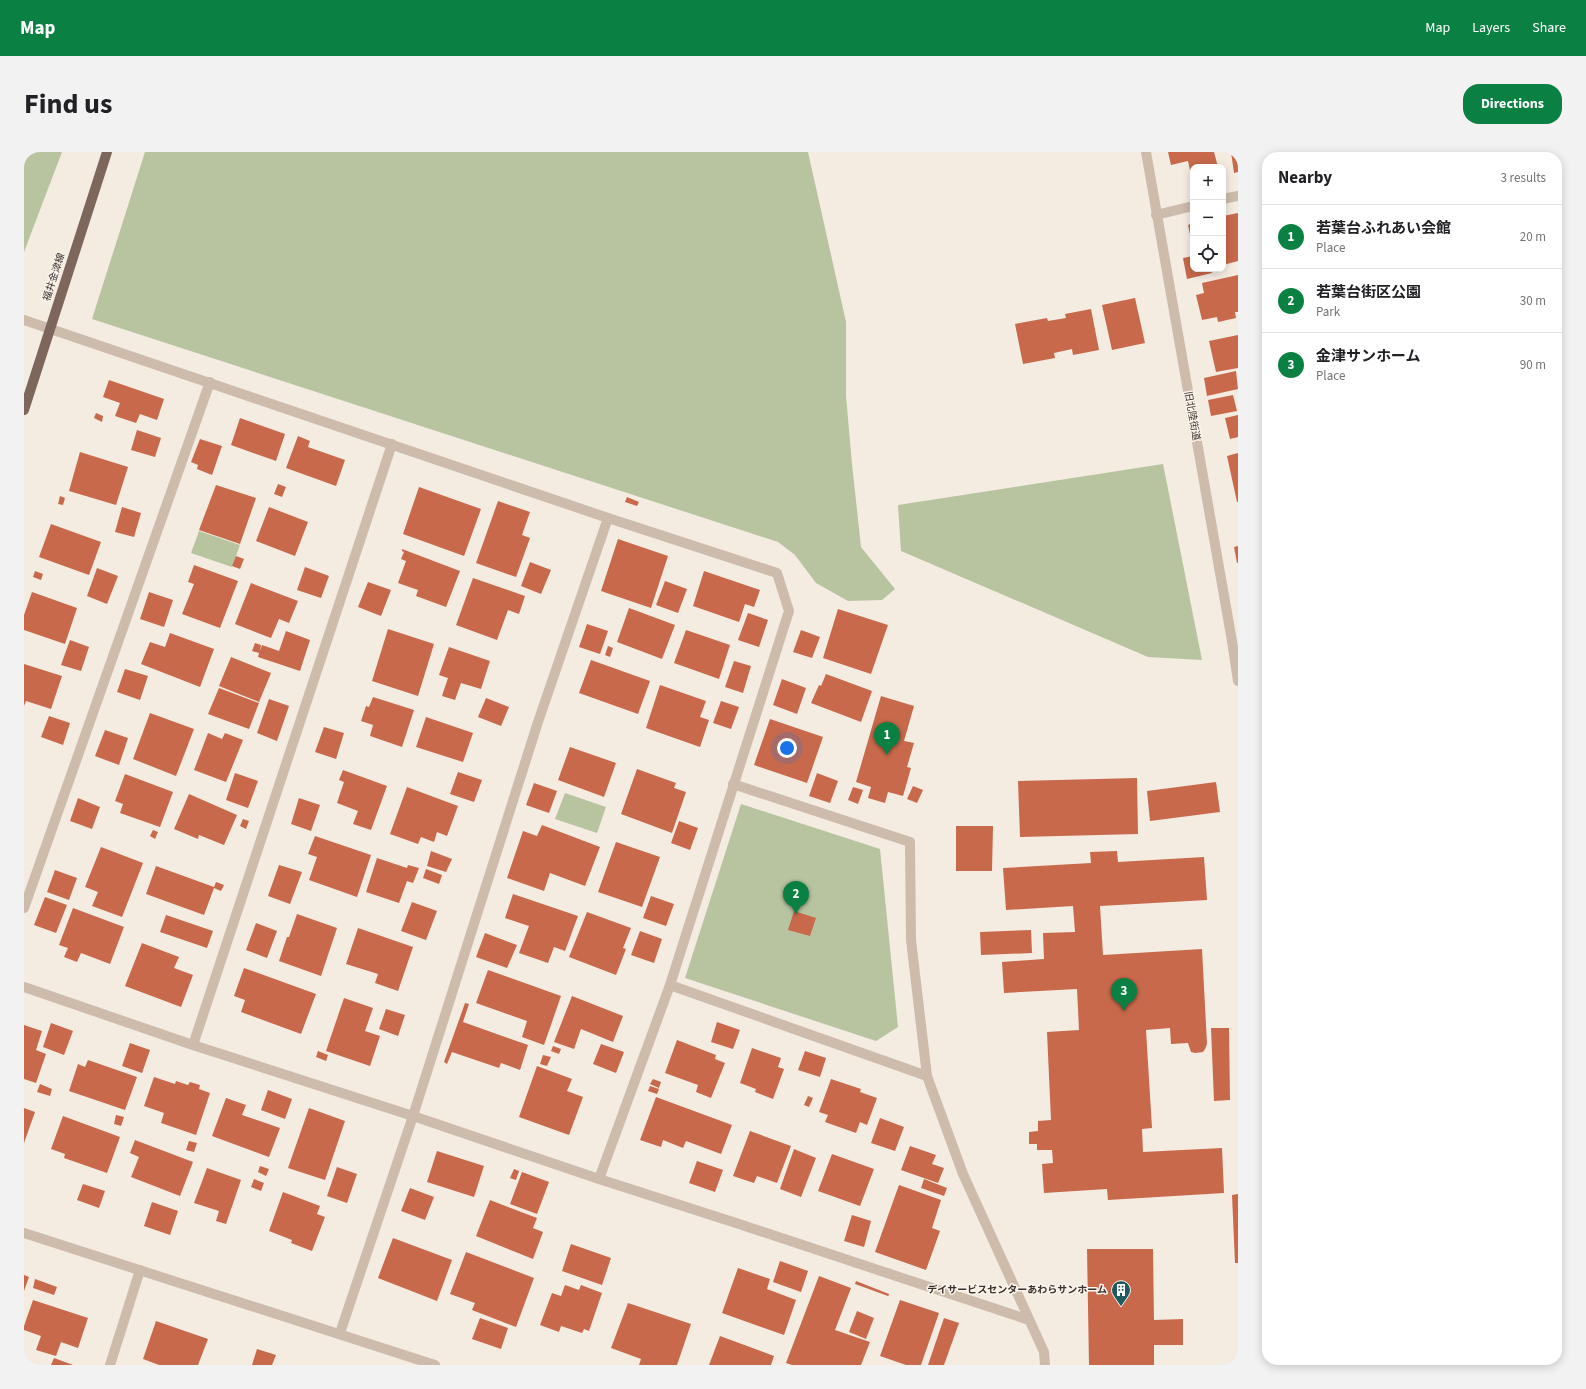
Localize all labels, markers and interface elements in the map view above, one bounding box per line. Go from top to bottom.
text: Map [20,15,55,42]
text: Map [1425,18,1450,38]
text: Layers [1472,18,1510,38]
text: Share [1532,18,1566,38]
text: Find us [24,84,112,124]
button: Directions [1463,84,1562,124]
map controls [1190,164,1226,272]
button: + [1190,164,1226,200]
text: Nearby [1278,166,1332,190]
text: 3 results [1501,169,1546,187]
button: − [1190,200,1226,236]
text: 若葉台ふれあい会館 [1316,218,1451,239]
text: 1 [1288,228,1294,246]
text: 20 m [1520,228,1546,246]
button: locate [1190,236,1226,272]
text: Place [1316,239,1345,257]
street label: 福井金津線 [40,251,68,303]
text: 若葉台街区公園 [1316,282,1421,303]
text: 2 [1288,292,1294,310]
text: 30 m [1520,292,1546,310]
text: Park [1316,303,1340,321]
text: 金津サンホーム [1316,346,1421,367]
text: 3 [1288,356,1294,374]
text: 90 m [1520,356,1546,374]
text: Place [1316,367,1345,385]
street label: 旧北陸街道 [1181,390,1203,442]
pin: 1 [874,722,900,755]
your location [777,738,797,758]
pin: 2 [783,881,809,914]
pin: 3 [1111,978,1137,1011]
building icon: デイサービスセンターあわらサンホーム [1110,1279,1132,1307]
place label: デイサービスセンターあわらサンホーム [927,1283,1107,1297]

